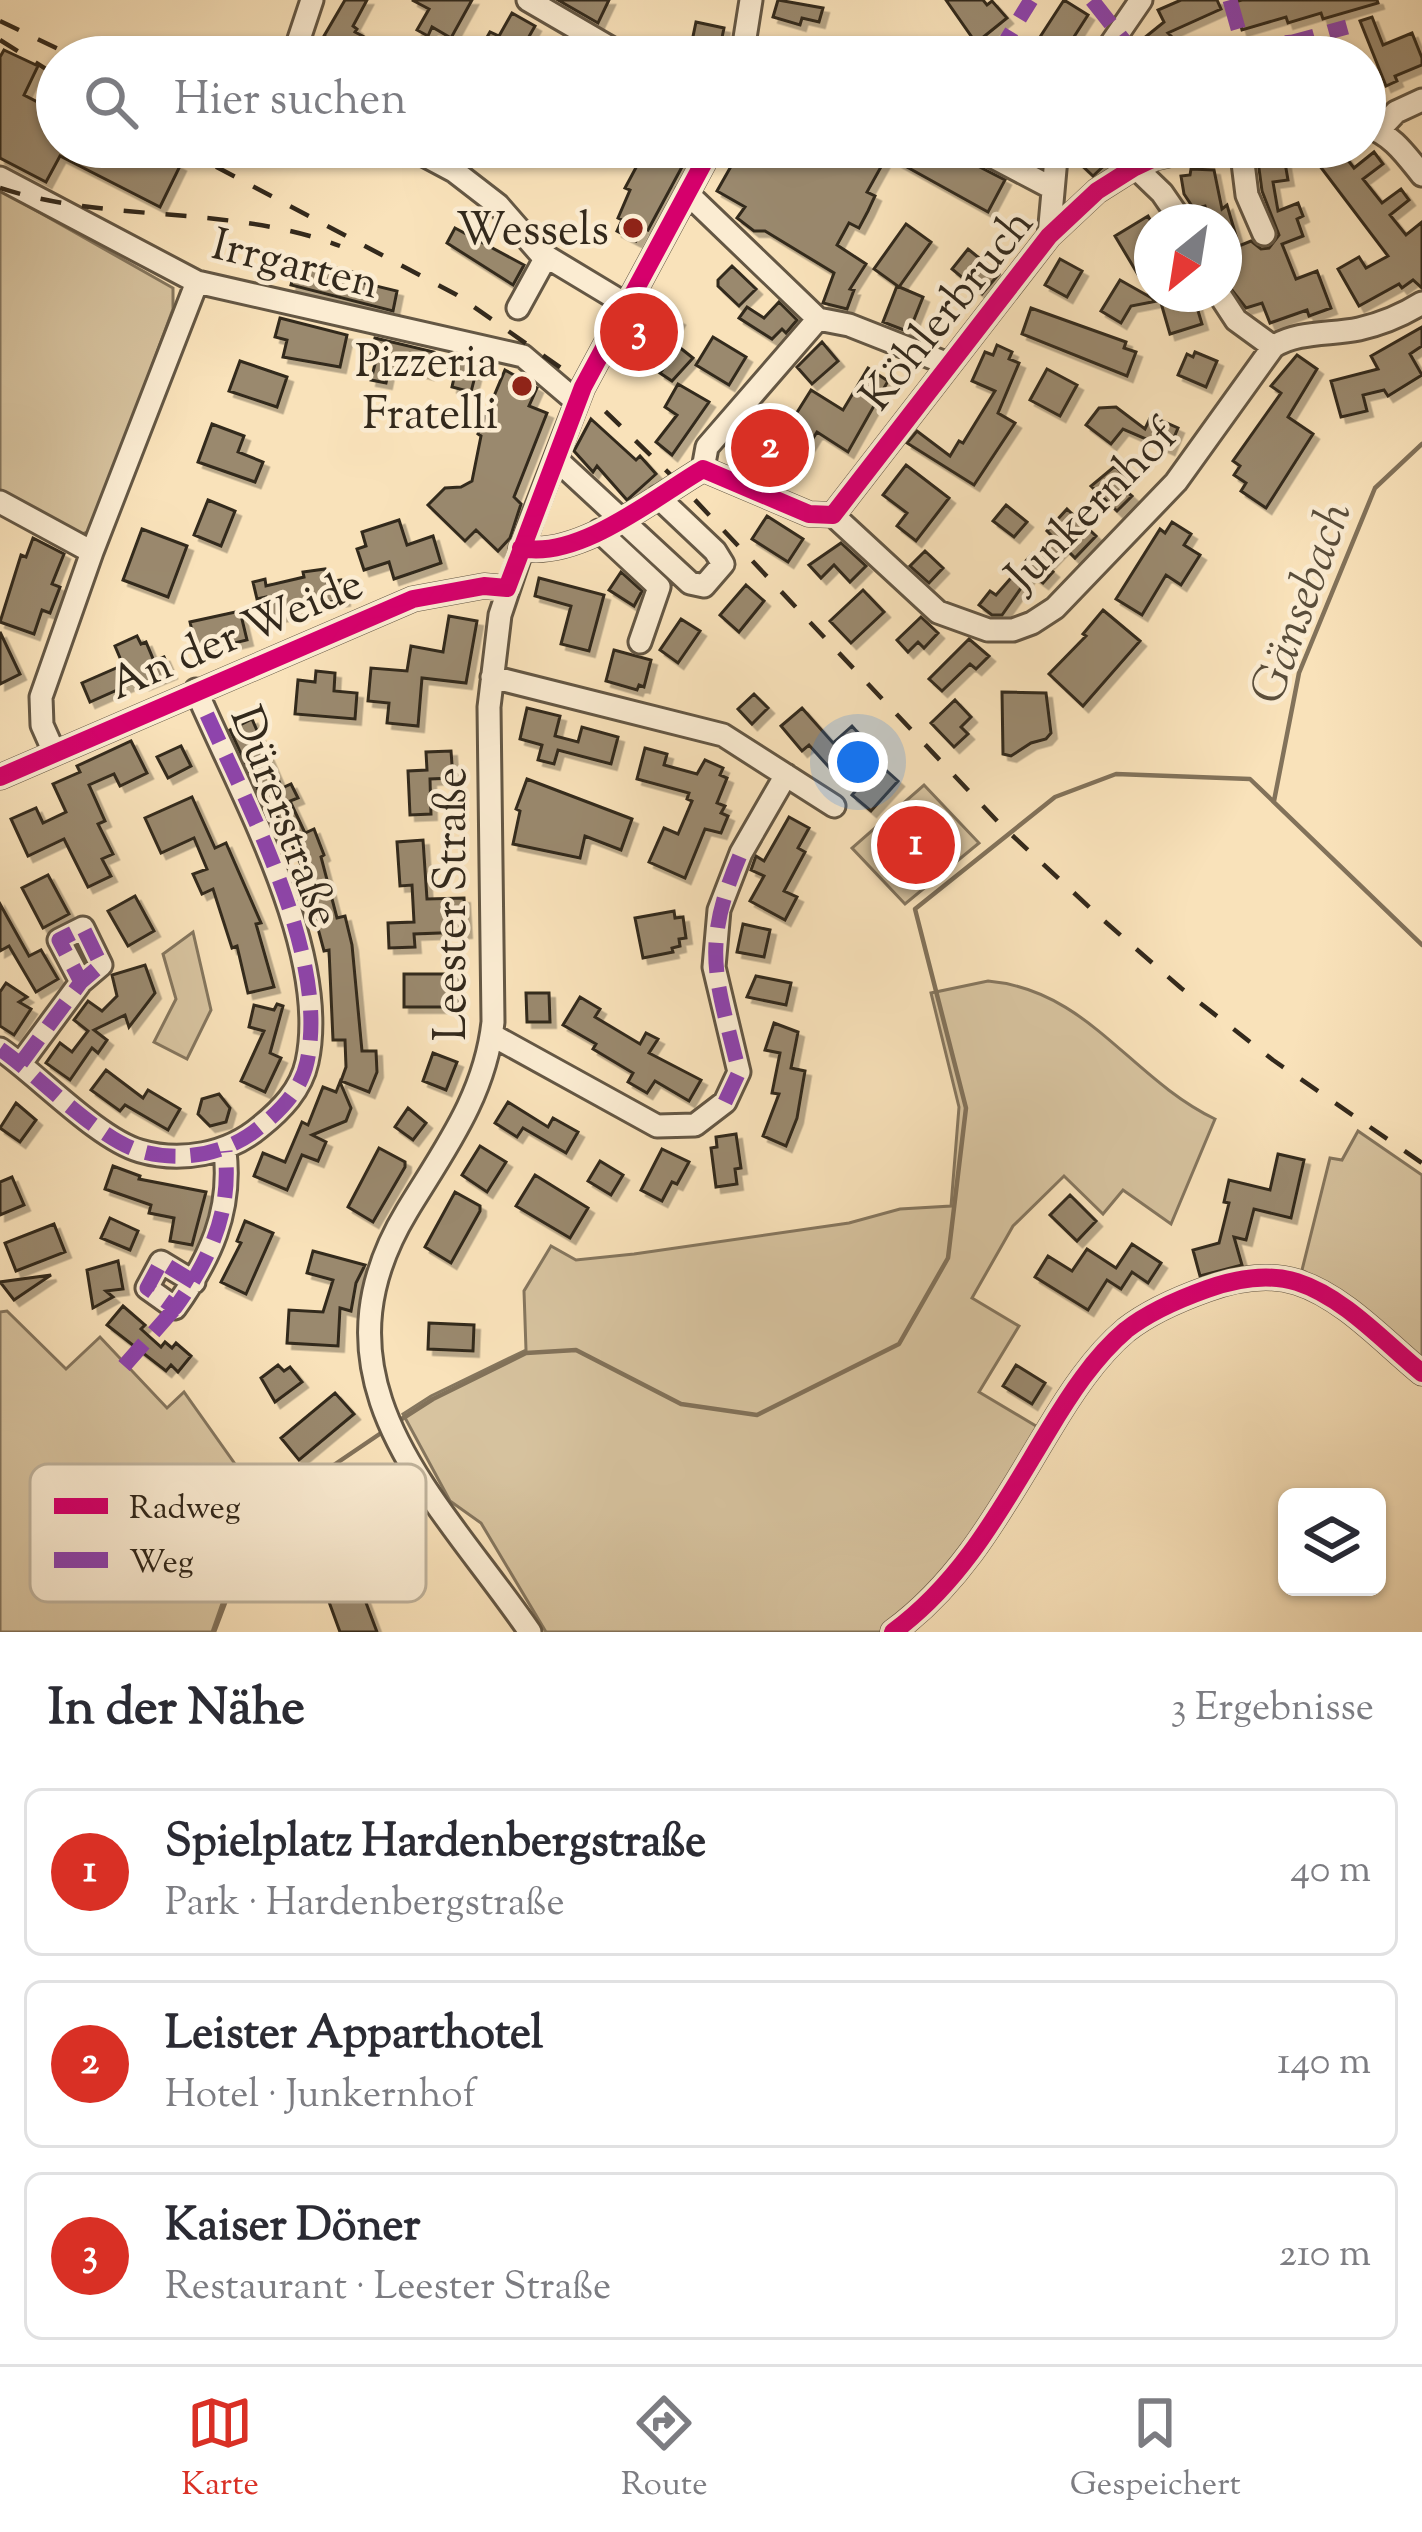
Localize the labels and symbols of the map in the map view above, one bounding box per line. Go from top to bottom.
street label: Köhlerbruch [847,196,1052,427]
place label: Wessels [456,201,609,266]
north arrow [1134,204,1242,312]
street label: Irrgarten [204,215,385,319]
marker: Wessels [620,215,646,241]
pin: 3 [600,287,678,377]
place label: Pizzeria Fratelli [355,333,498,450]
marker: Pizzeria Fratelli [509,373,535,399]
pin: 2 [731,403,809,493]
street label: Junkernhof [991,405,1196,611]
water label: Gänsebach [1236,493,1373,715]
street label: An der Weide [100,554,374,720]
street label: Dürerstraße [210,698,354,938]
your location [828,732,888,792]
street label: Leester Straße [422,767,487,1041]
pin: 1 [877,800,955,890]
legend [30,1464,426,1602]
text: Radweg [129,1486,241,1534]
text: Weg [129,1540,194,1588]

